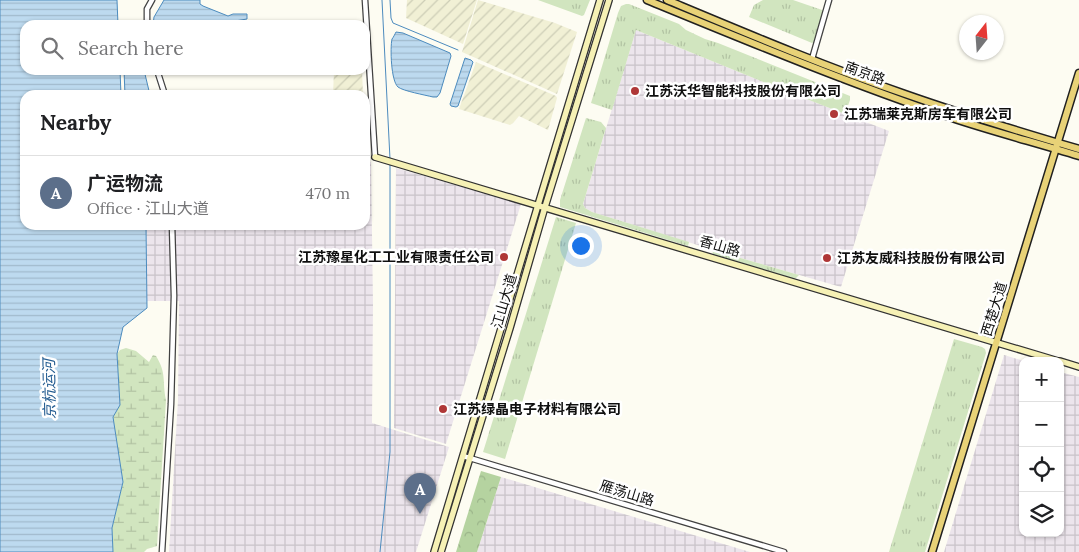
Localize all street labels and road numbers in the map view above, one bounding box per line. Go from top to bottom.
street label: 南京路 [842,57,888,89]
street label: 香山路 [697,232,743,260]
street label: 江山大道 [488,272,520,330]
street label: 西楚大道 [977,280,1011,338]
street label: 雁荡山路 [598,476,656,510]

